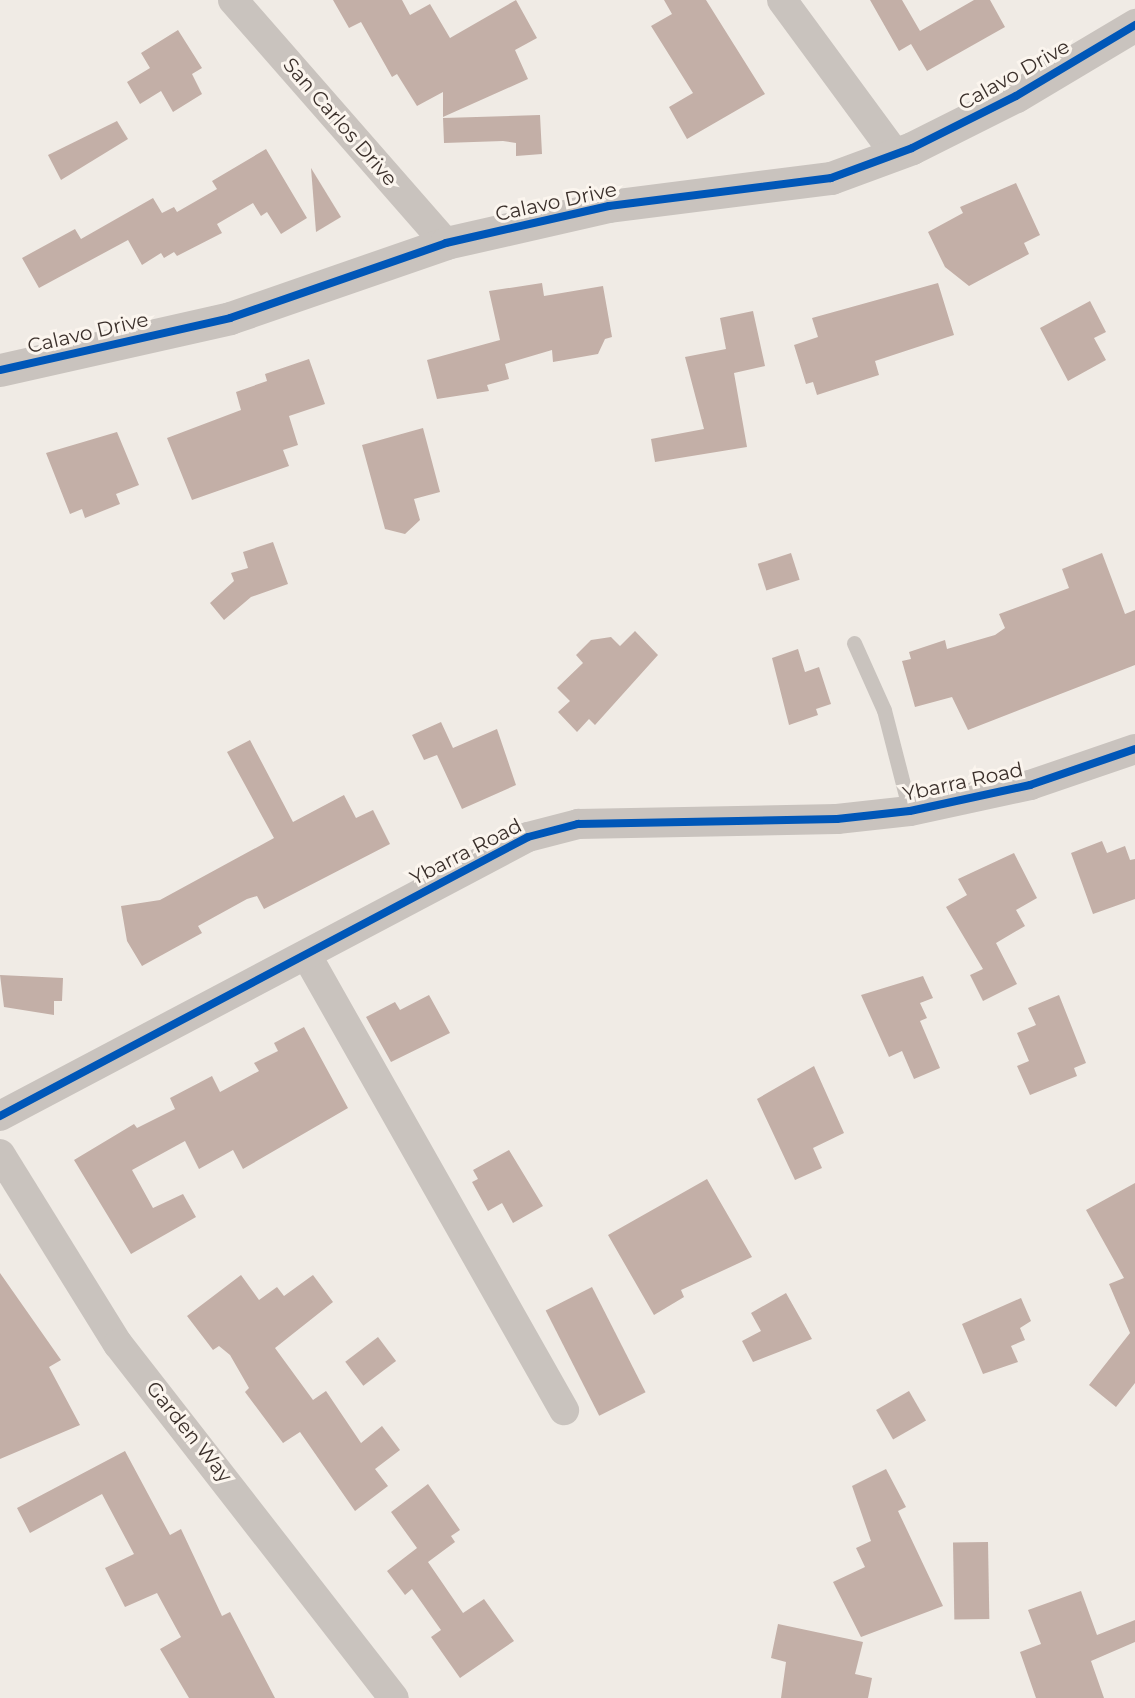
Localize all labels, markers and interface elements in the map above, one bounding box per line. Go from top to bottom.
street label: Calavo Drive [954,35,1074,115]
street label: San Carlos Drive [278,53,402,191]
street label: Calavo Drive [493,177,619,227]
street label: Calavo Drive [25,307,151,359]
street label: Ybarra Road [901,758,1025,806]
street label: Ybarra Road [406,814,526,890]
street label: Garden Way [141,1377,237,1487]

